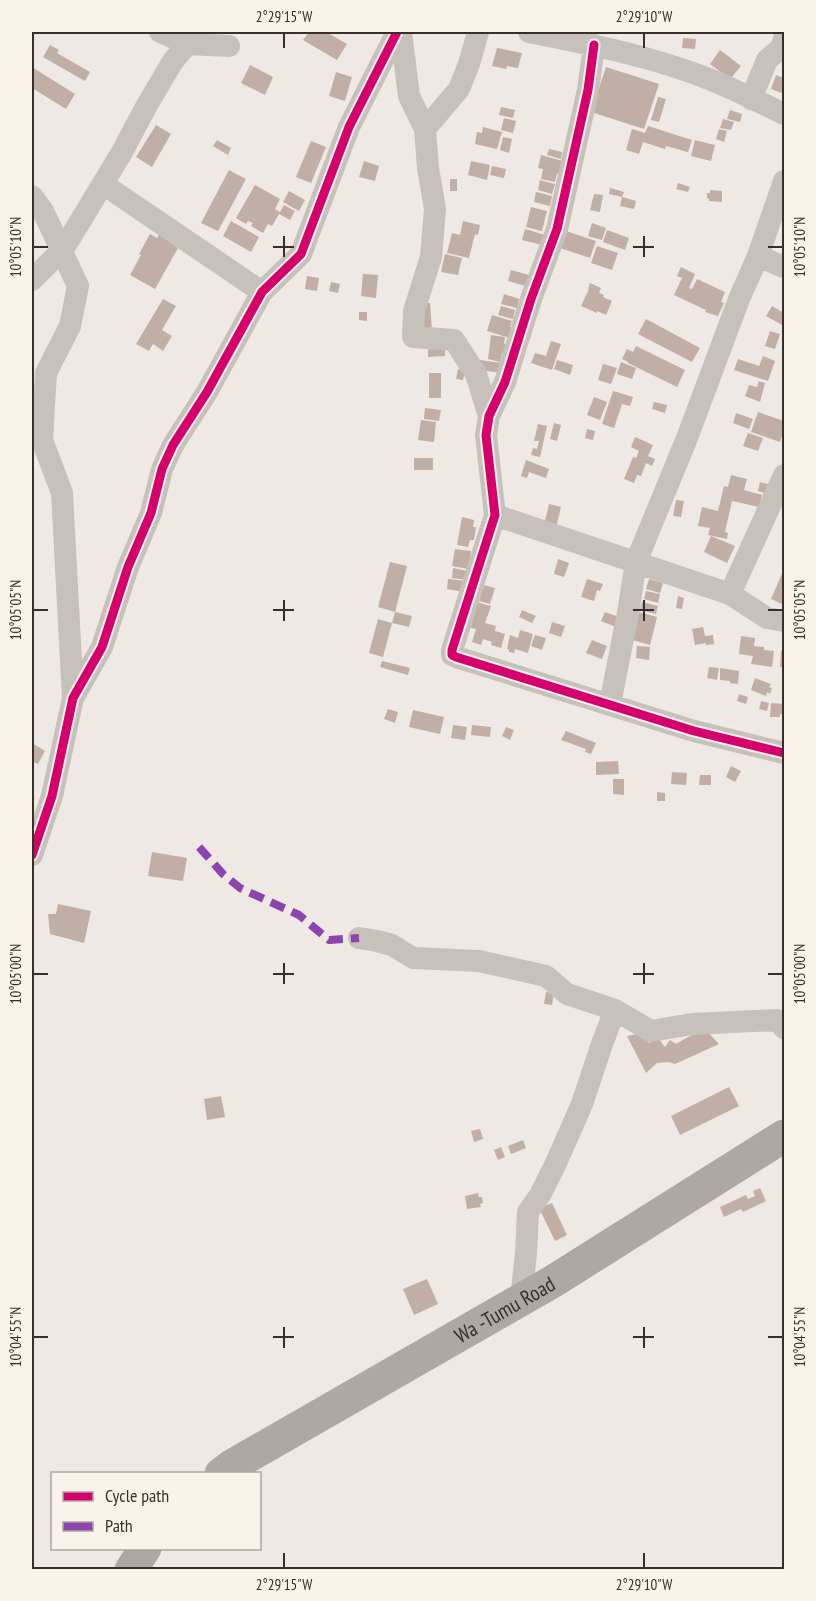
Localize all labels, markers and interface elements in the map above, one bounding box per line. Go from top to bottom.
text: 2°29'15"W [256,7,312,26]
text: 2°29'10"W [616,7,672,26]
text: 10°05'10"N [6,217,25,277]
text: 10°05'10"N [790,217,809,277]
text: 10°05'05"N [6,580,25,640]
text: 10°05'05"N [790,580,809,640]
text: 10°05'00"N [6,944,25,1004]
text: 10°05'00"N [790,944,809,1004]
street label: Wa -Tumu Road [449,1270,560,1349]
text: 10°04'55"N [6,1307,25,1367]
text: 10°04'55"N [790,1307,809,1367]
legend [51,1472,261,1550]
text: Cycle path [105,1484,169,1507]
text: Path [105,1514,133,1537]
text: 2°29'15"W [256,1575,312,1594]
text: 2°29'10"W [616,1575,672,1594]

